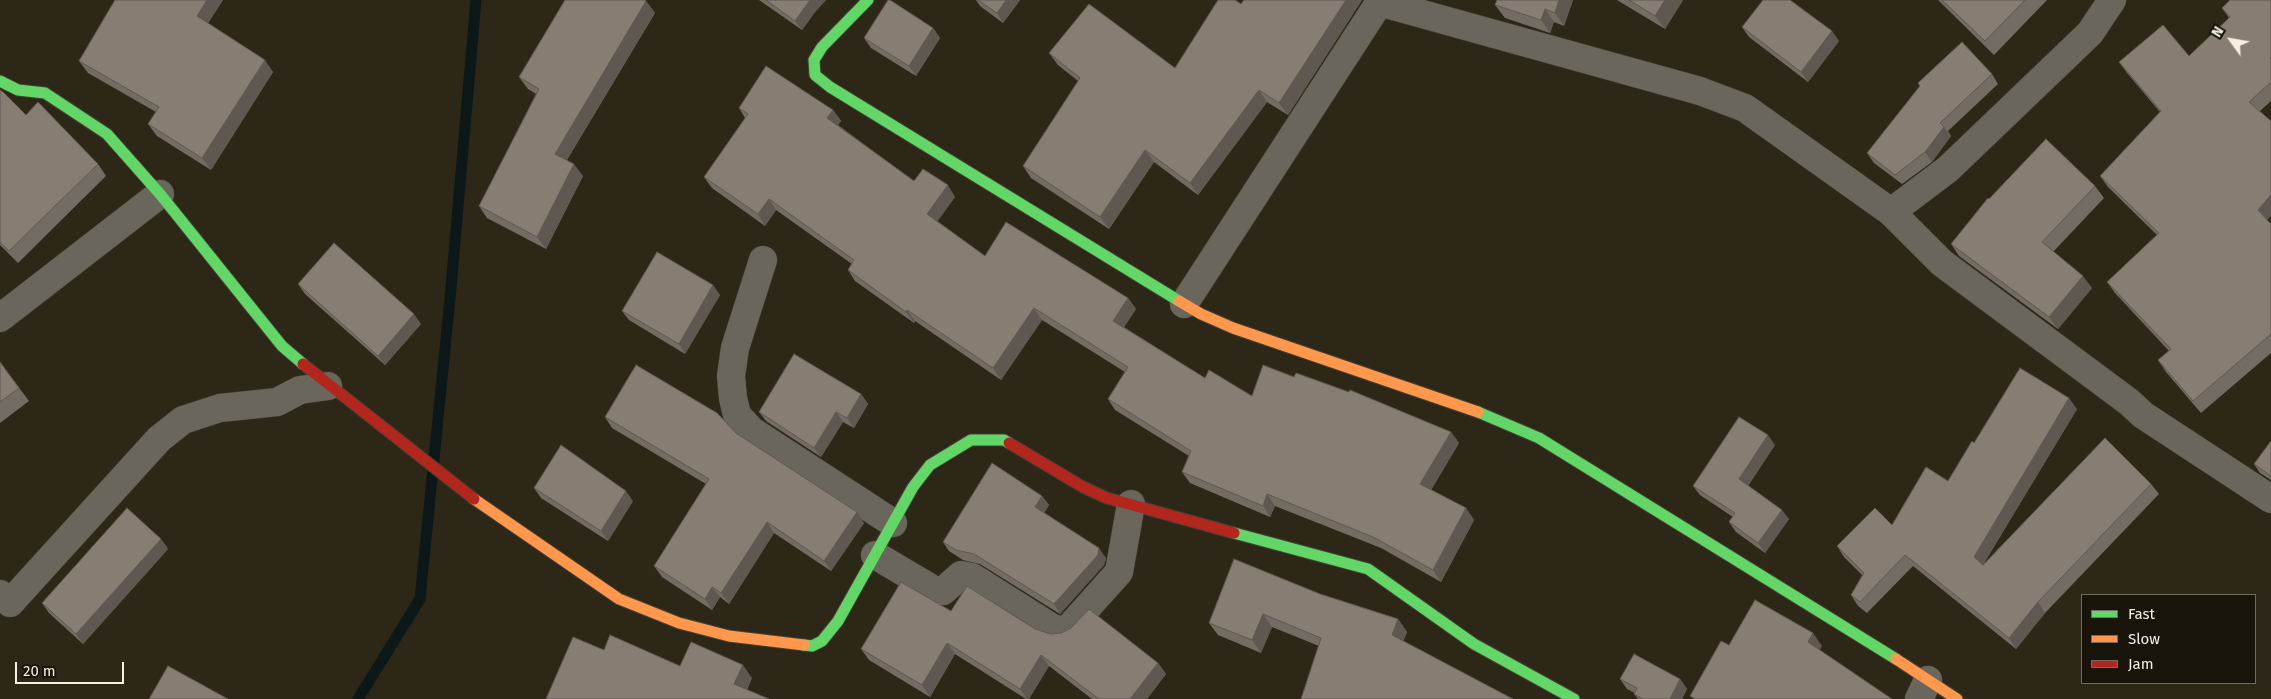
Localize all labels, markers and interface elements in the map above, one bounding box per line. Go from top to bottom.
north arrow [2206,15,2256,65]
text: N [2208,23,2228,40]
legend [2081,594,2256,684]
text: Fast [2128,605,2155,623]
text: Slow [2128,630,2160,648]
scale bar [18,652,126,684]
text: Jam [2128,655,2154,673]
text: 20 m [23,662,56,680]

